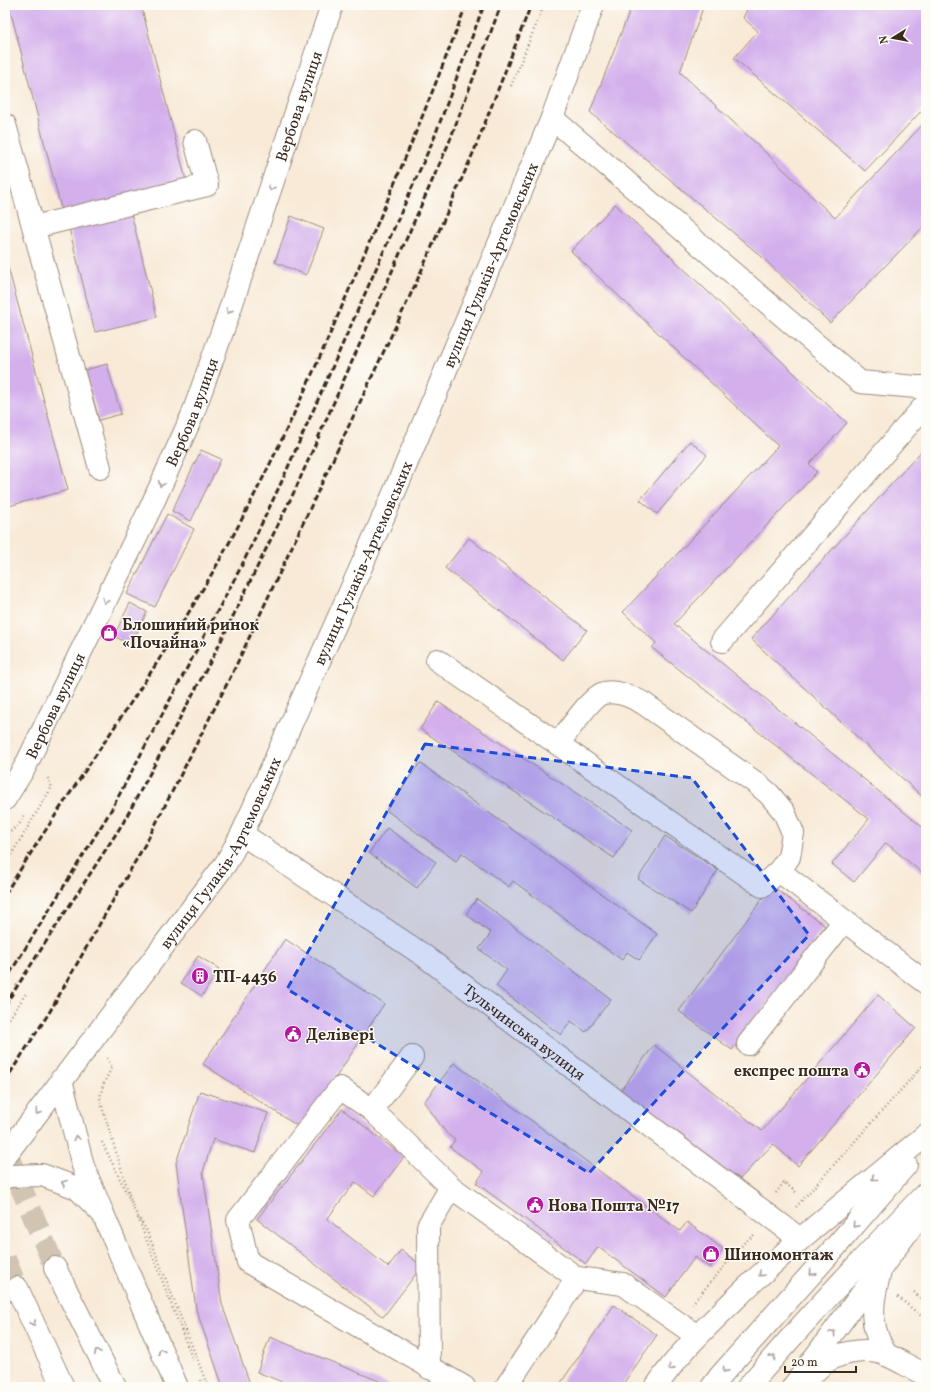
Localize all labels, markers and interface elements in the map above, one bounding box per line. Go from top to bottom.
north arrow [873,18,913,58]
text: N [877,34,893,45]
street label: Вербова вулиця [271,49,329,165]
street label: вулиця Гулаків-Артемовських [439,160,545,372]
one-way arrow [267,184,276,191]
one-way arrow [225,308,234,315]
street label: Вербова вулиця [161,355,225,471]
street label: вулиця Гулаків-Артемовських [310,458,419,669]
one-way arrow [158,480,166,488]
one-way arrow [102,597,110,605]
place label: Блошиний ринок «Почайна» [122,615,260,655]
shop icon: Блошиний ринок «Почайна» [99,623,119,643]
street label: Вербова вулиця [21,650,92,763]
street label: вулиця Гулаків-Артемовських [156,754,288,954]
building icon: ТП-4436 [190,966,210,986]
place label: ТП-4436 [213,967,277,989]
street label: Тульчинська вулиця [458,980,589,1087]
public building icon: Делівері [283,1024,303,1044]
place label: Делівері [306,1025,375,1047]
public building icon: експрес пошта [852,1060,872,1080]
place label: експрес пошта [734,1061,849,1083]
one-way arrow [36,1107,43,1114]
one-way arrow [72,1135,81,1142]
one-way arrow [872,1173,879,1180]
one-way arrow [60,1179,67,1187]
public building icon: Нова Пошта №17 [525,1195,545,1215]
place label: Нова Пошта №17 [548,1196,680,1218]
one-way arrow [852,1220,859,1227]
shop icon: Шиномонтаж [701,1244,721,1264]
place label: Шиномонтаж [724,1245,834,1267]
one-way arrow [809,1269,816,1276]
one-way arrow [758,1270,765,1277]
one-way arrow [28,1319,36,1326]
one-way arrow [828,1330,836,1337]
one-way arrow [158,1348,166,1355]
scale bar [785,1348,856,1374]
one-way arrow [95,1349,102,1356]
one-way arrow [769,1355,776,1362]
text: 20 m [791,1355,818,1371]
one-way arrow [668,1364,675,1371]
one-way arrow [723,1366,730,1373]

